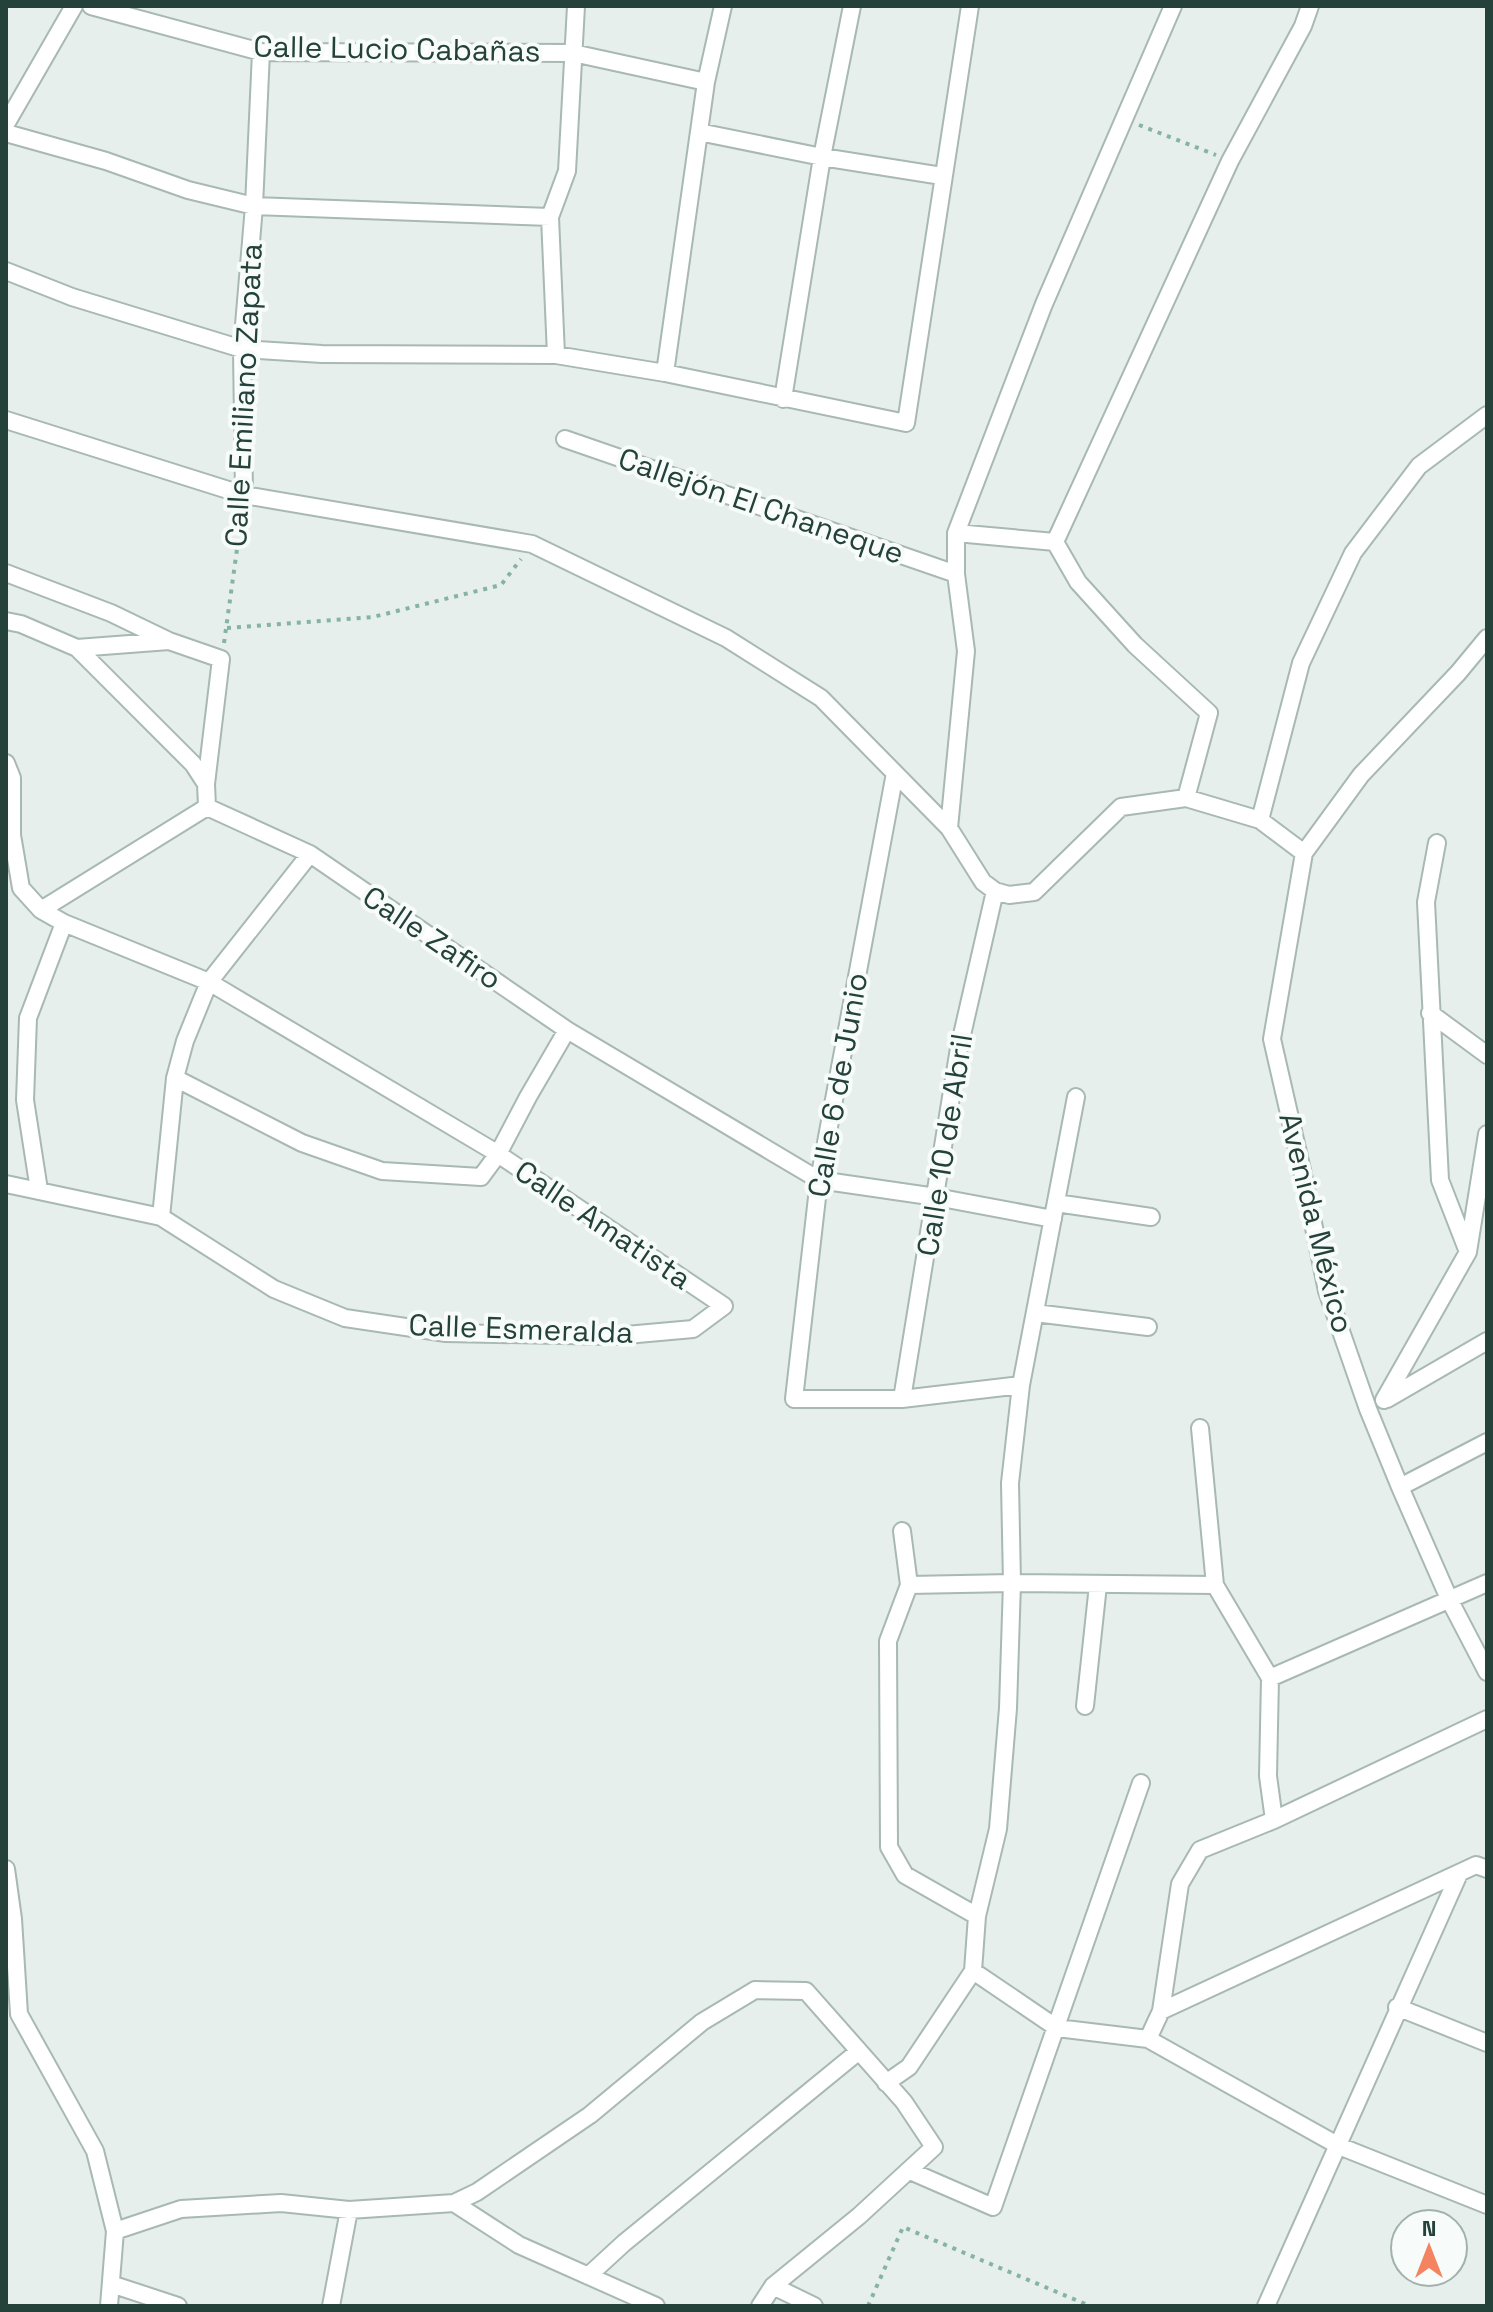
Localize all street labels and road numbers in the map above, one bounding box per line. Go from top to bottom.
street label: Calle Lucio Cabañas [253,26,541,71]
street label: Calle Emiliano Zapata [216,242,271,548]
street label: Callejón El Chaneque [613,438,909,573]
street label: Calle Zafiro [355,877,509,998]
street label: Calle 6 de Junio [799,970,876,1200]
street label: Calle 10 de Abril [908,1031,981,1259]
street label: Avenida México [1270,1108,1363,1337]
street label: Calle Amatista [507,1151,699,1298]
street label: Calle Esmeralda [408,1305,634,1352]

